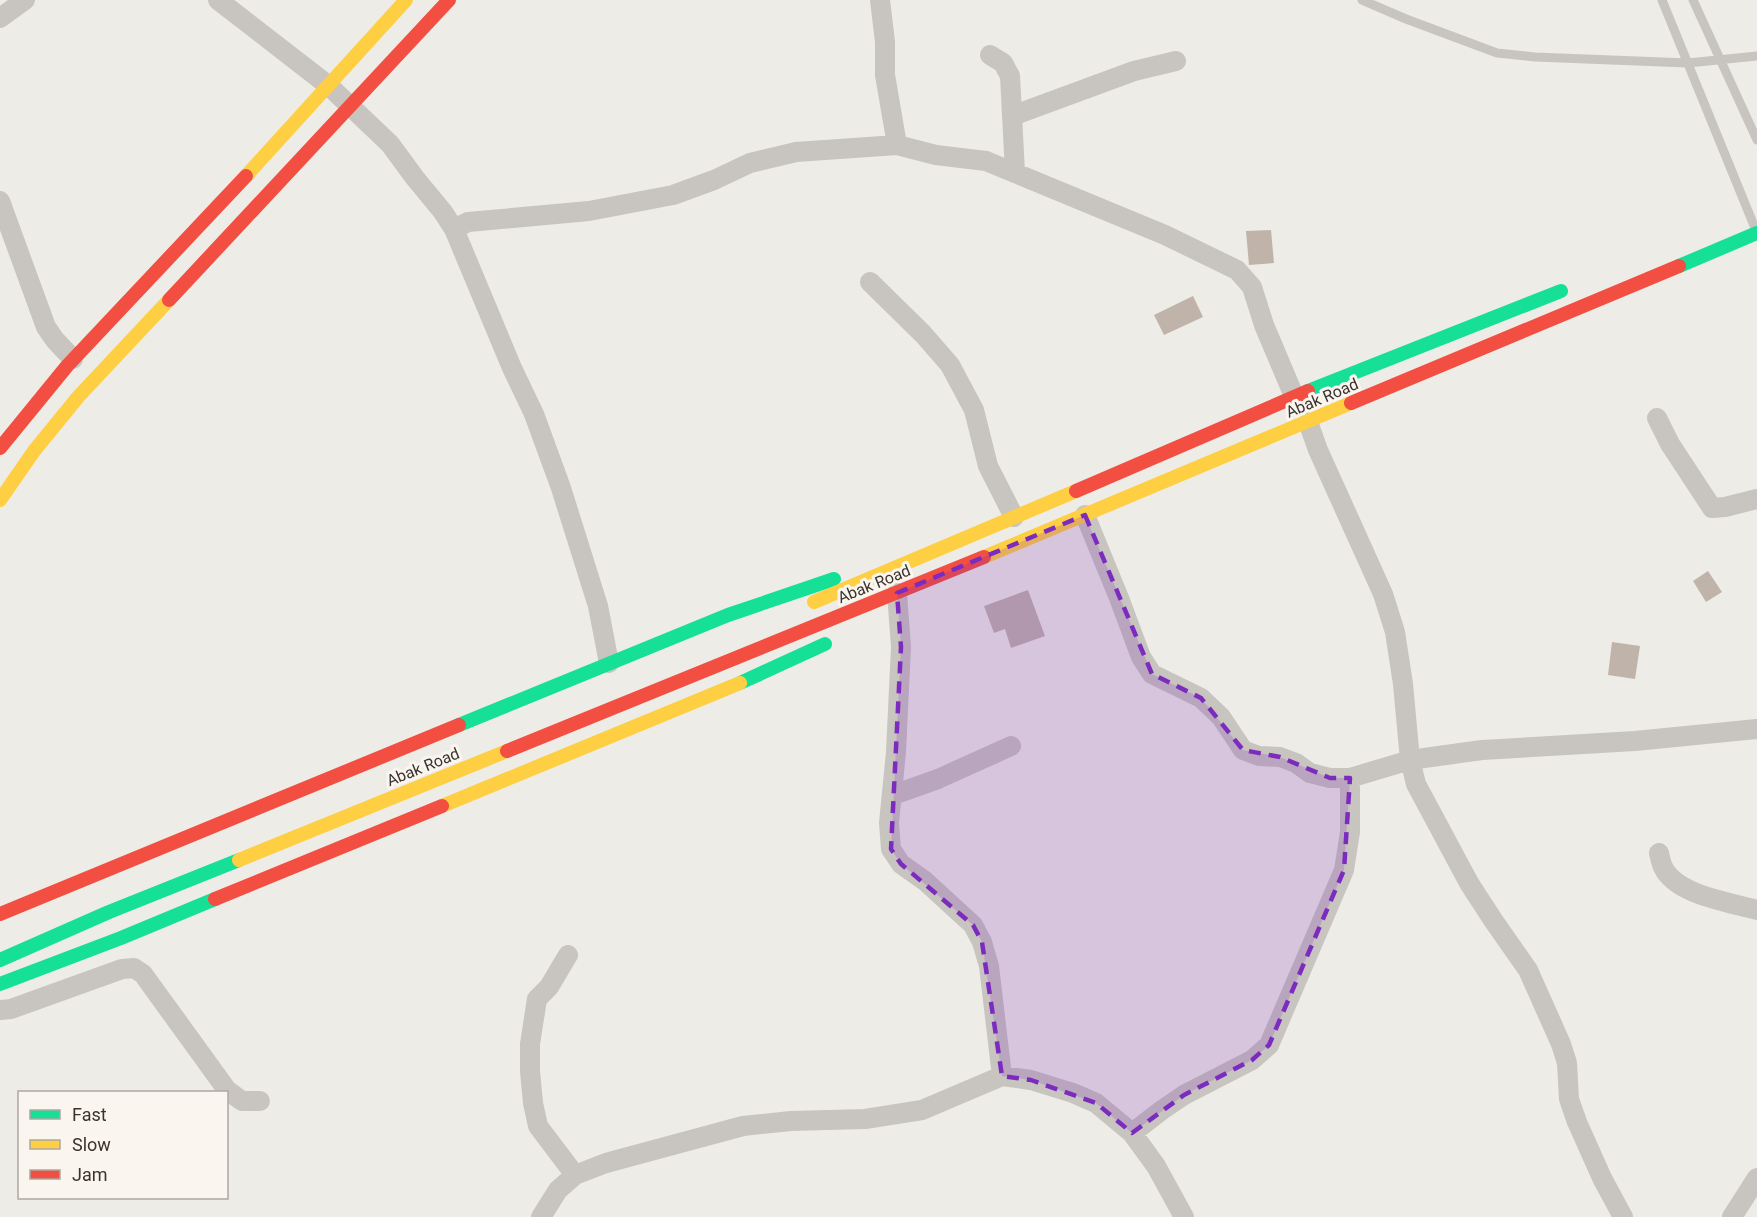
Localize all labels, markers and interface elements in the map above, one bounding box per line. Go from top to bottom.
street label: Abak Road [1283,374,1361,422]
street label: Abak Road [835,561,913,607]
street label: Abak Road [384,744,462,790]
legend [18,1091,228,1199]
text: Fast [72,1104,107,1125]
text: Slow [72,1134,111,1155]
text: Jam [72,1164,108,1185]

